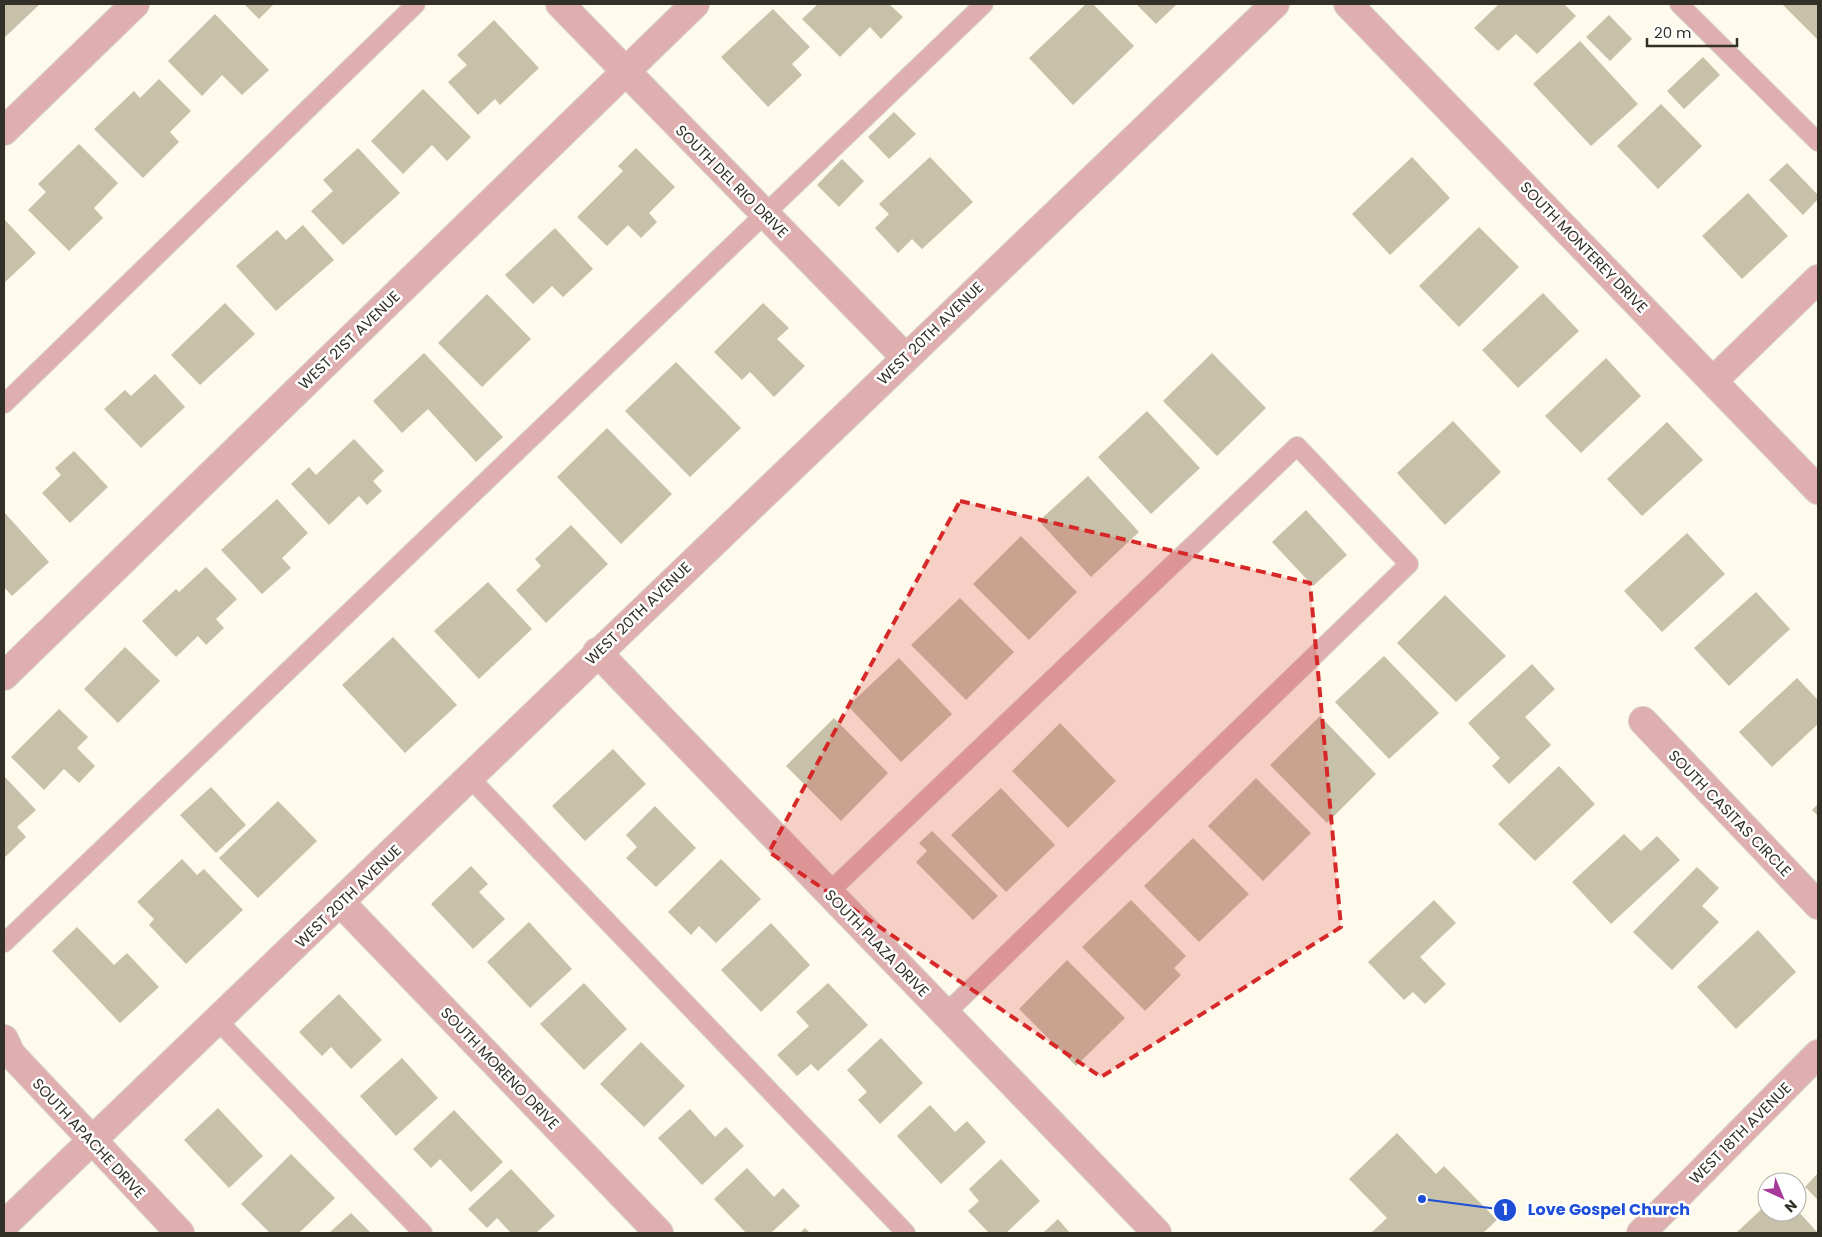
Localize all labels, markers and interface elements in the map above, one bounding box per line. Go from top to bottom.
scale bar [1647,15,1737,47]
text: 20 m [1654,22,1692,43]
street label: SOUTH DEL RIO DRIVE [671,120,793,242]
street label: SOUTH MONTEREY DRIVE [1516,177,1652,317]
street label: WEST 20TH AVENUE [872,277,988,389]
street label: WEST 21ST AVENUE [294,286,404,394]
street label: WEST 20TH AVENUE [580,557,696,669]
street label: SOUTH CASITAS CIRCLE [1664,745,1796,881]
street label: WEST 20TH AVENUE [290,840,406,952]
street label: SOUTH PLAZA DRIVE [820,885,934,1001]
street label: SOUTH MORENO DRIVE [436,1002,564,1134]
street label: SOUTH APACHE DRIVE [28,1073,150,1203]
street label: WEST 18TH AVENUE [1684,1077,1796,1189]
north arrow [1757,1172,1807,1222]
callout: Love Gospel Church [1493,1194,1700,1225]
text: N [1780,1196,1802,1217]
text: Love Gospel Church [1528,1198,1690,1221]
text: 1 [1502,1199,1508,1220]

